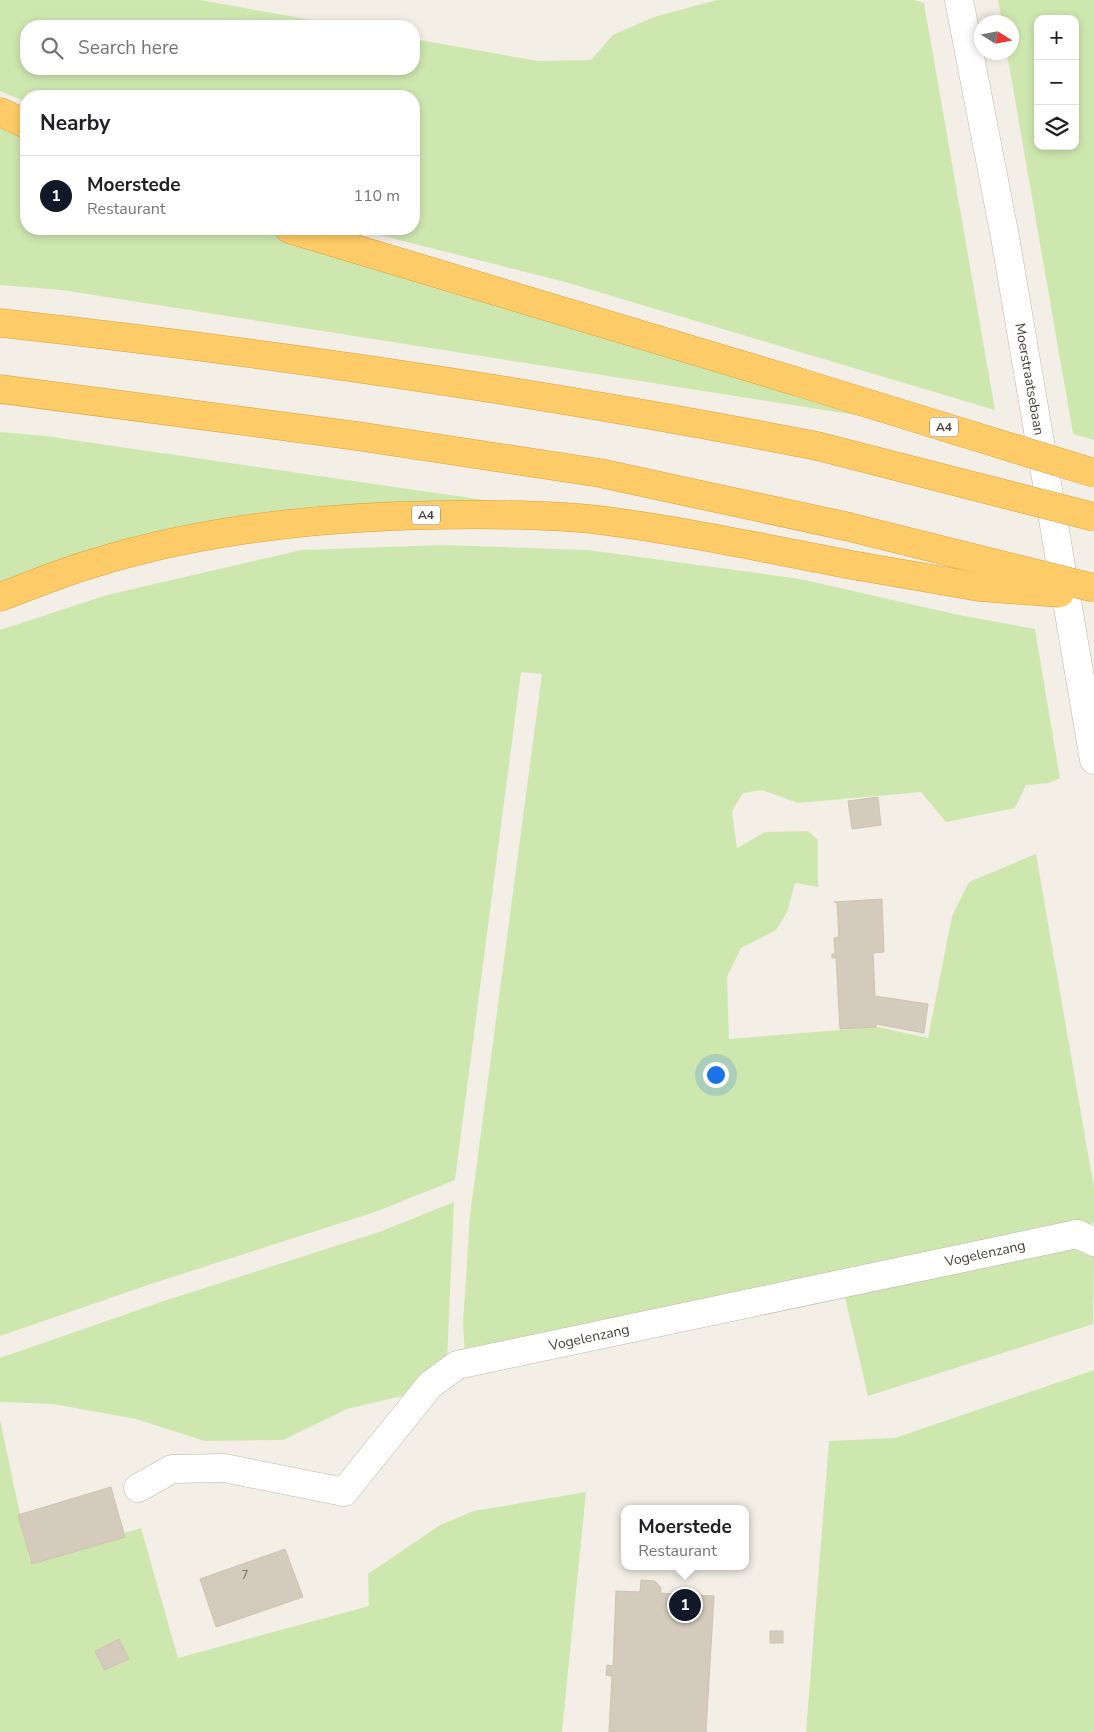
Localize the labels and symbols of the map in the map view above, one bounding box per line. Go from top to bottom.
north arrow [974,15,1019,60]
street label: Moerstraatsebaan [1010,322,1049,437]
road number: A4 [930,418,958,437]
road number: A4 [412,506,440,524]
your location [703,1062,729,1088]
street label: Vogelenzang [942,1236,1027,1271]
street label: Vogelenzang [546,1320,631,1355]
house number: 7 [242,1568,248,1583]
pin: 1 [669,1586,701,1624]

